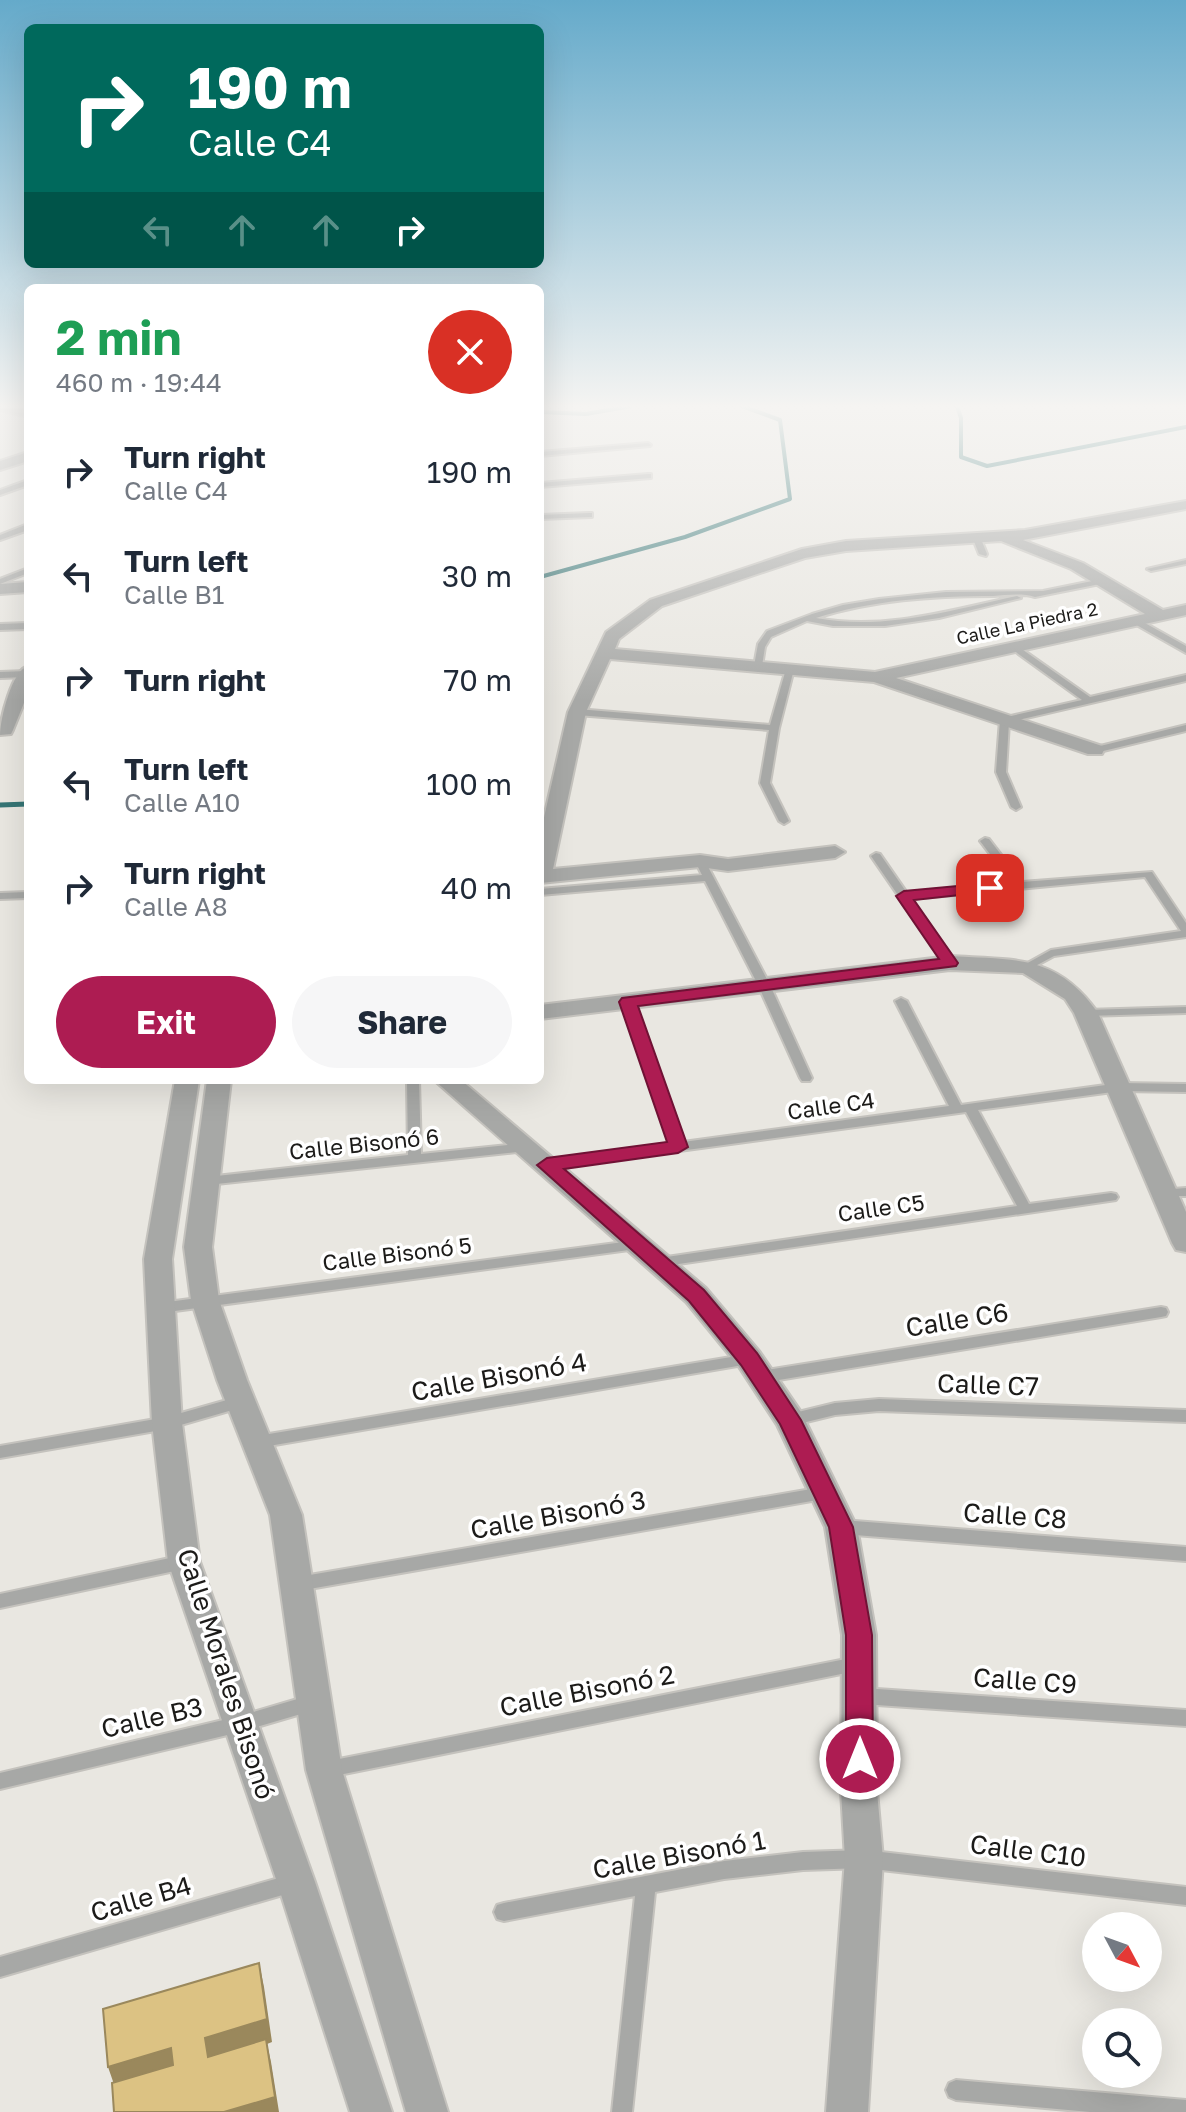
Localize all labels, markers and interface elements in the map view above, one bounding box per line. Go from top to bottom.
text: 190 m [188,53,352,120]
icon: right [56,56,160,160]
text: Calle C4 [188,121,332,164]
icon: left [136,208,180,252]
icon: ahead [220,208,264,252]
icon: ahead [304,208,348,252]
icon: right [388,208,432,252]
text: 2 min [56,308,181,366]
button: close [428,310,512,394]
text: 460 m · 19:44 [56,367,222,398]
text: Turn right [124,439,266,475]
icon: right [56,450,100,494]
text: 190 m [427,454,512,490]
text: Calle C4 [124,475,228,506]
text: Turn left [124,543,249,579]
icon: left [56,554,100,598]
text: 30 m [442,558,512,594]
text: Calle B1 [124,579,224,610]
street label: Calle La Piedra 2 [954,597,1099,649]
icon: right [56,658,100,702]
text: Turn right [124,662,266,698]
text: 70 m [443,662,512,698]
text: Turn left [124,751,249,787]
icon: left [56,762,100,806]
text: 100 m [426,766,512,802]
text: Calle A10 [124,787,240,818]
pin [956,854,1024,922]
text: Turn right [124,855,266,891]
icon: right [56,866,100,910]
icon: arrive [968,866,1012,910]
text: 40 m [441,870,512,906]
text: Calle A8 [124,891,228,922]
button: Exit [56,976,276,1068]
button: Share [292,976,512,1068]
street label: Calle C4 [786,1086,876,1125]
street label: Calle Bisonó 6 [288,1122,440,1165]
street label: Calle C5 [836,1188,926,1227]
street label: Calle Bisonó 5 [321,1231,473,1276]
street label: Calle C6 [903,1296,1011,1343]
street label: Calle Bisonó 4 [409,1346,589,1407]
street label: Calle C7 [937,1367,1039,1402]
street label: Calle Bisonó 3 [468,1484,648,1545]
street label: Calle C8 [962,1496,1068,1535]
street label: Calle Morales Bisonó [171,1545,282,1803]
street label: Calle Bisonó 2 [497,1658,677,1723]
street label: Calle C9 [972,1661,1078,1700]
street label: Calle B3 [98,1691,206,1744]
position arrow [818,1717,902,1801]
street label: Calle Bisonó 1 [590,1824,768,1885]
street label: Calle C10 [968,1828,1088,1873]
street label: Calle B4 [87,1869,195,1928]
north arrow [1082,1912,1162,1992]
map controls [1082,1912,1162,2088]
button: search [1082,2008,1162,2088]

